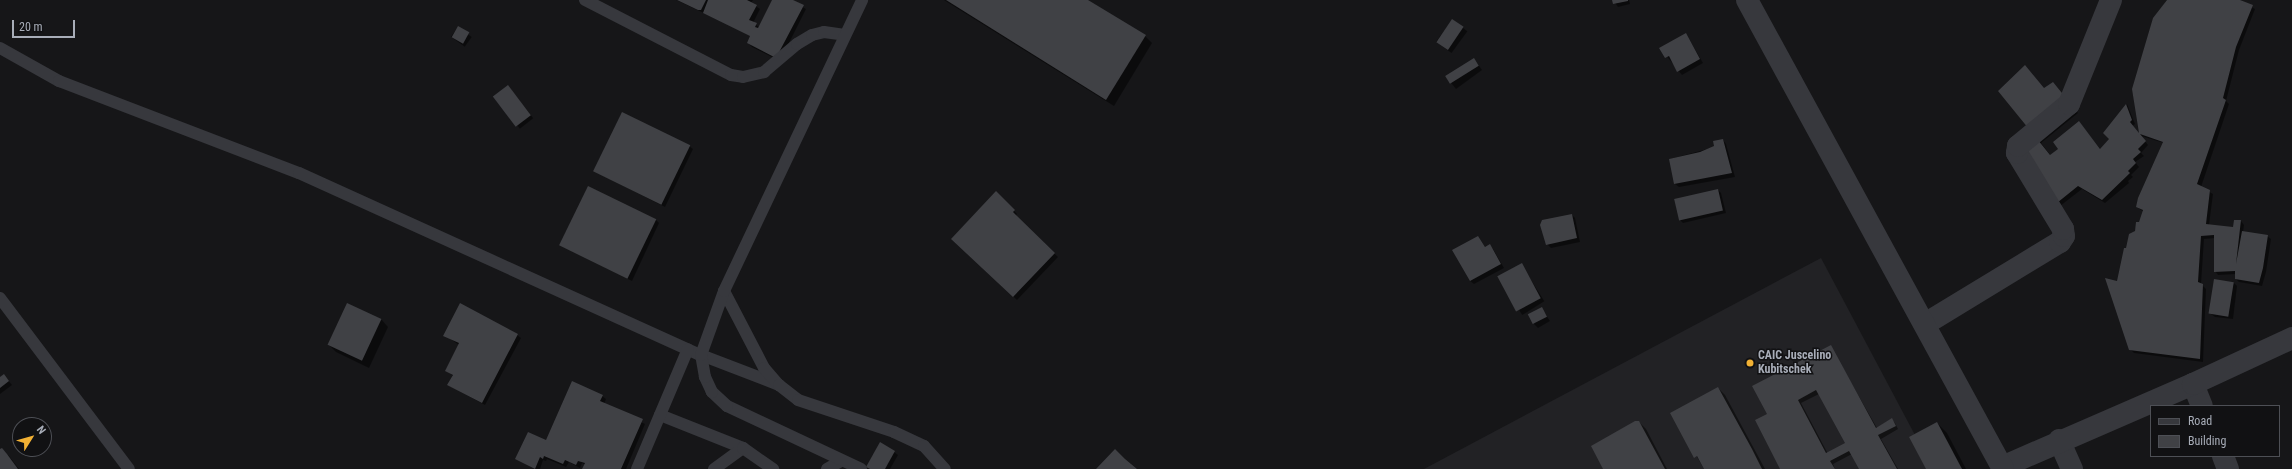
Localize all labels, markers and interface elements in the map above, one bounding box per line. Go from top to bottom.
scale bar [14,12,77,38]
text: 20 m [19,20,43,34]
place label: CAIC Juscelino Kubitschek [1758,349,1831,377]
marker: CAIC Juscelino Kubitschek [1745,358,1755,368]
legend [2150,405,2280,457]
text: Road [2188,414,2212,428]
north arrow [12,417,52,457]
text: N [34,423,48,437]
text: Building [2188,434,2226,448]

